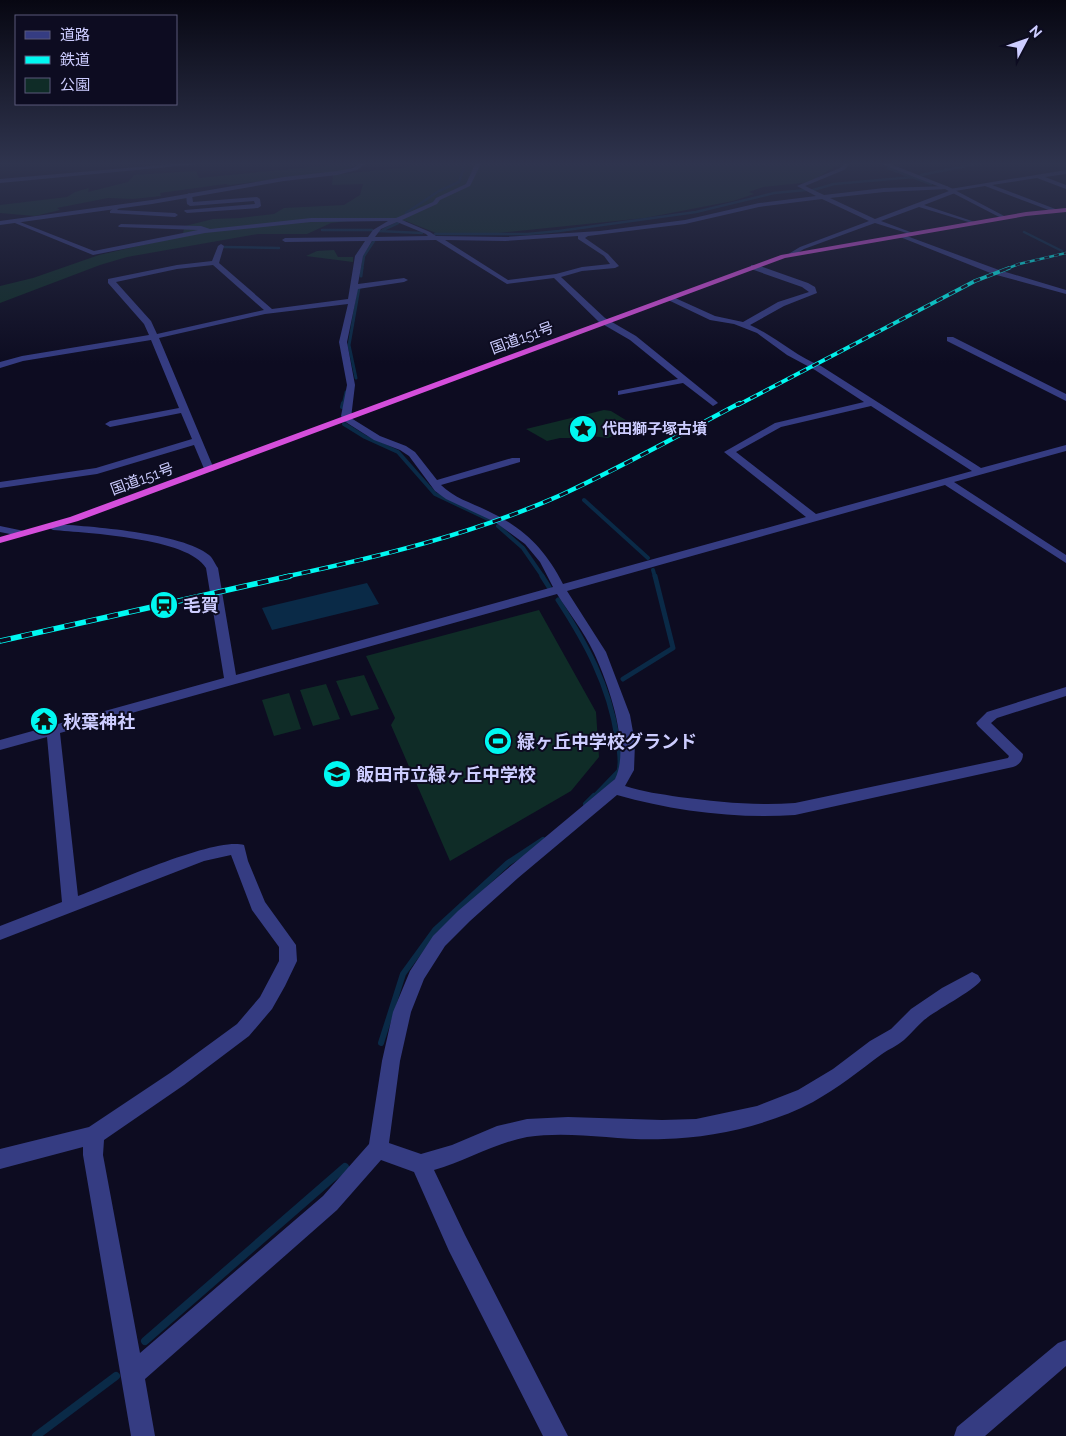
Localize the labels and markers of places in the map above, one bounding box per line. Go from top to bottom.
place icon: 代田獅子塚古墳 [568,414,598,444]
place label: 代田獅子塚古墳 [602,420,707,438]
station icon: 毛賀 [149,590,179,620]
place label: 毛賀 [183,595,219,616]
temple icon: 秋葉神社 [29,706,59,736]
place label: 秋葉神社 [63,711,135,732]
sports icon: 緑ヶ丘中学校グランド [483,726,513,756]
place label: 緑ヶ丘中学校グランド [517,731,697,752]
school or university icon: 飯田市立緑ヶ丘中学校 [322,759,352,789]
place label: 飯田市立緑ヶ丘中学校 [356,764,536,785]

